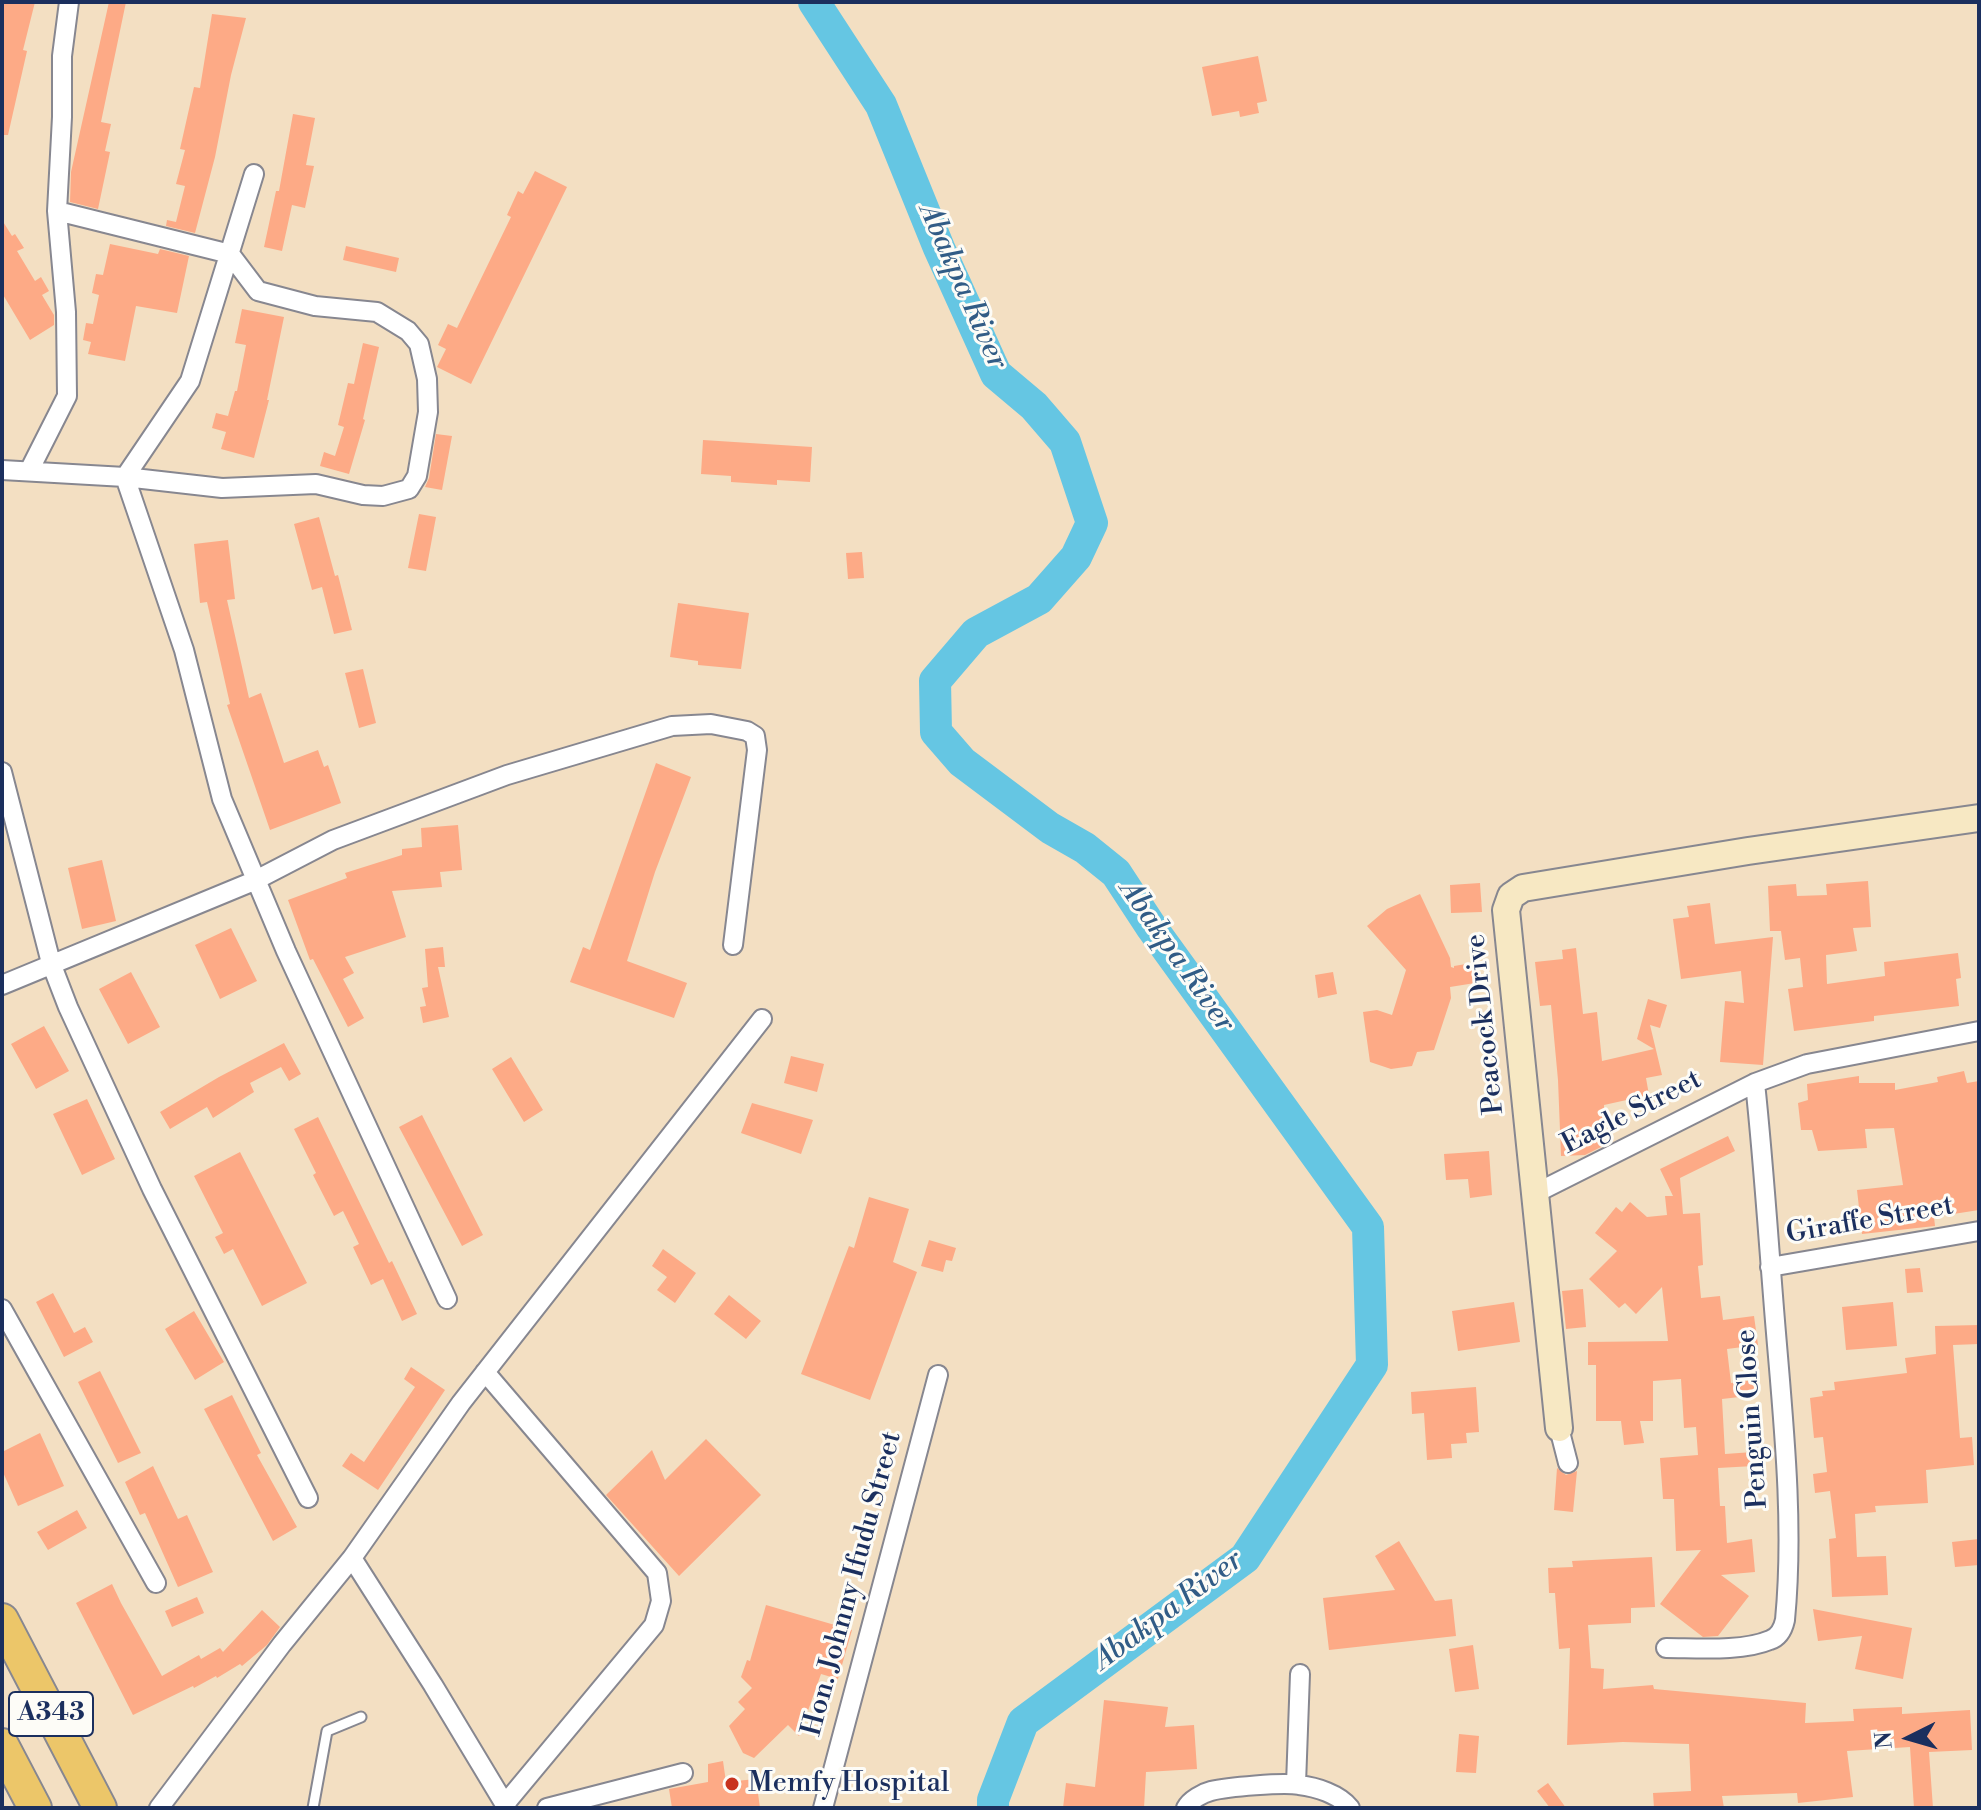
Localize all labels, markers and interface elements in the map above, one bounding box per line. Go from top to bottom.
water label: Abakpa River [910,199,1014,375]
water label: Abakpa River [1110,874,1242,1040]
street label: Peacock Drive [1460,932,1512,1116]
street label: Eagle Street [1557,1063,1707,1163]
street label: Giraffe Street [1784,1190,1956,1252]
street label: Penguin Close [1730,1328,1776,1510]
street label: Hon. Johnny Ifudu Street [796,1428,910,1740]
water label: Abakpa River [1087,1543,1251,1679]
road number: A343 [9,1692,93,1736]
north arrow [1869,1698,1949,1778]
text: N [1870,1730,1899,1750]
place label: Memfy Hospital [748,1767,949,1801]
marker: Memfy Hospital [723,1775,741,1793]

